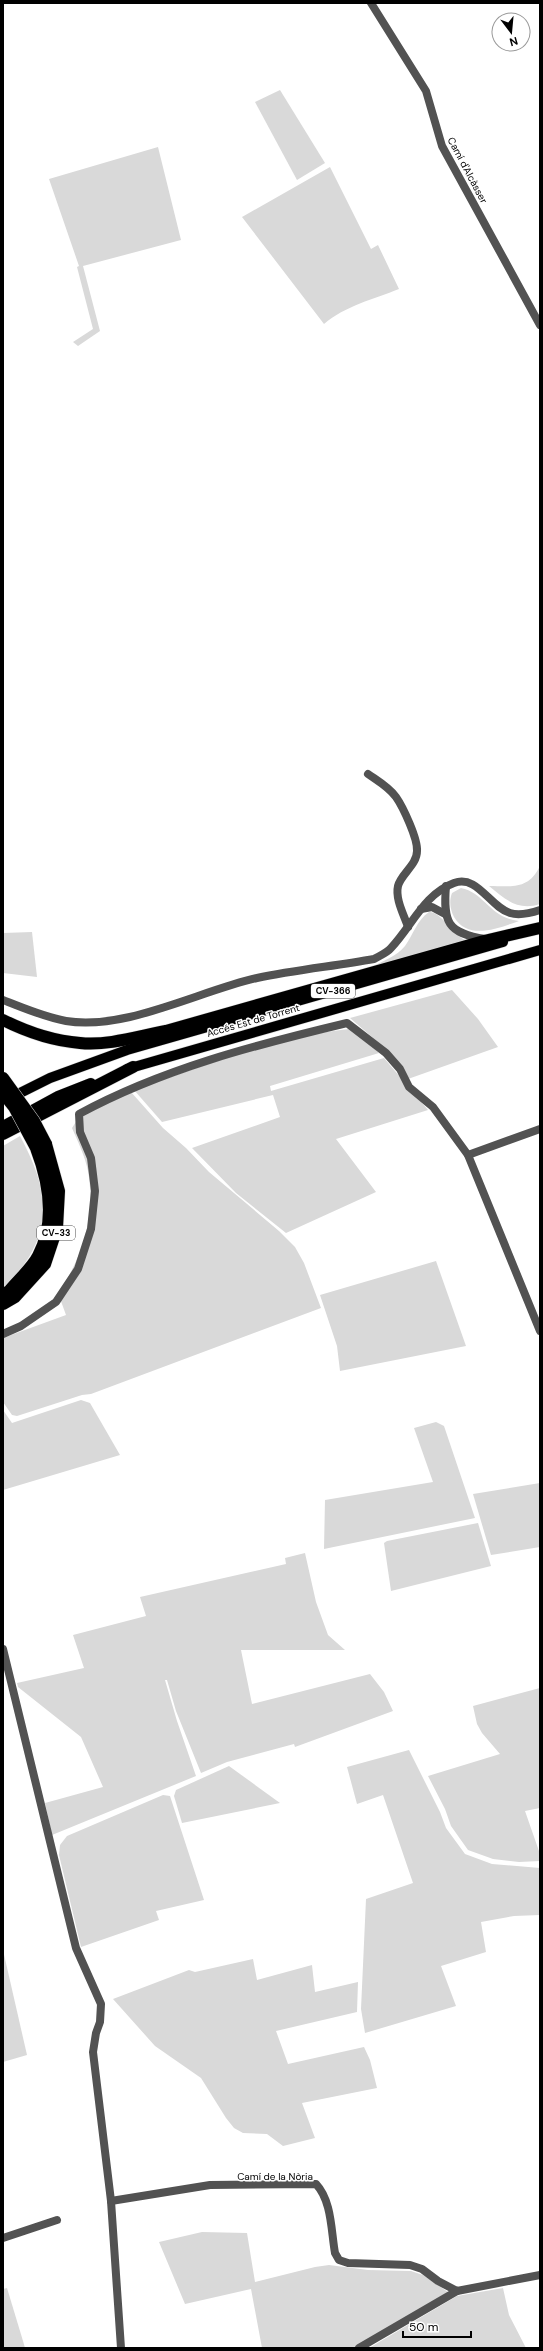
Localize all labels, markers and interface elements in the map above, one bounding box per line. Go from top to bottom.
north arrow [491,12,531,52]
text: N [508,34,520,49]
street label: Camí d'Alcàsser [445,135,491,206]
road number: CV-366 [311,984,355,998]
street label: Accés Est de Torrent [205,1001,301,1040]
road number: CV-33 [37,1226,75,1240]
street label: Camí de la Nòria [237,2170,313,2183]
scale bar [403,2313,471,2339]
text: 50 m [409,2319,438,2335]

